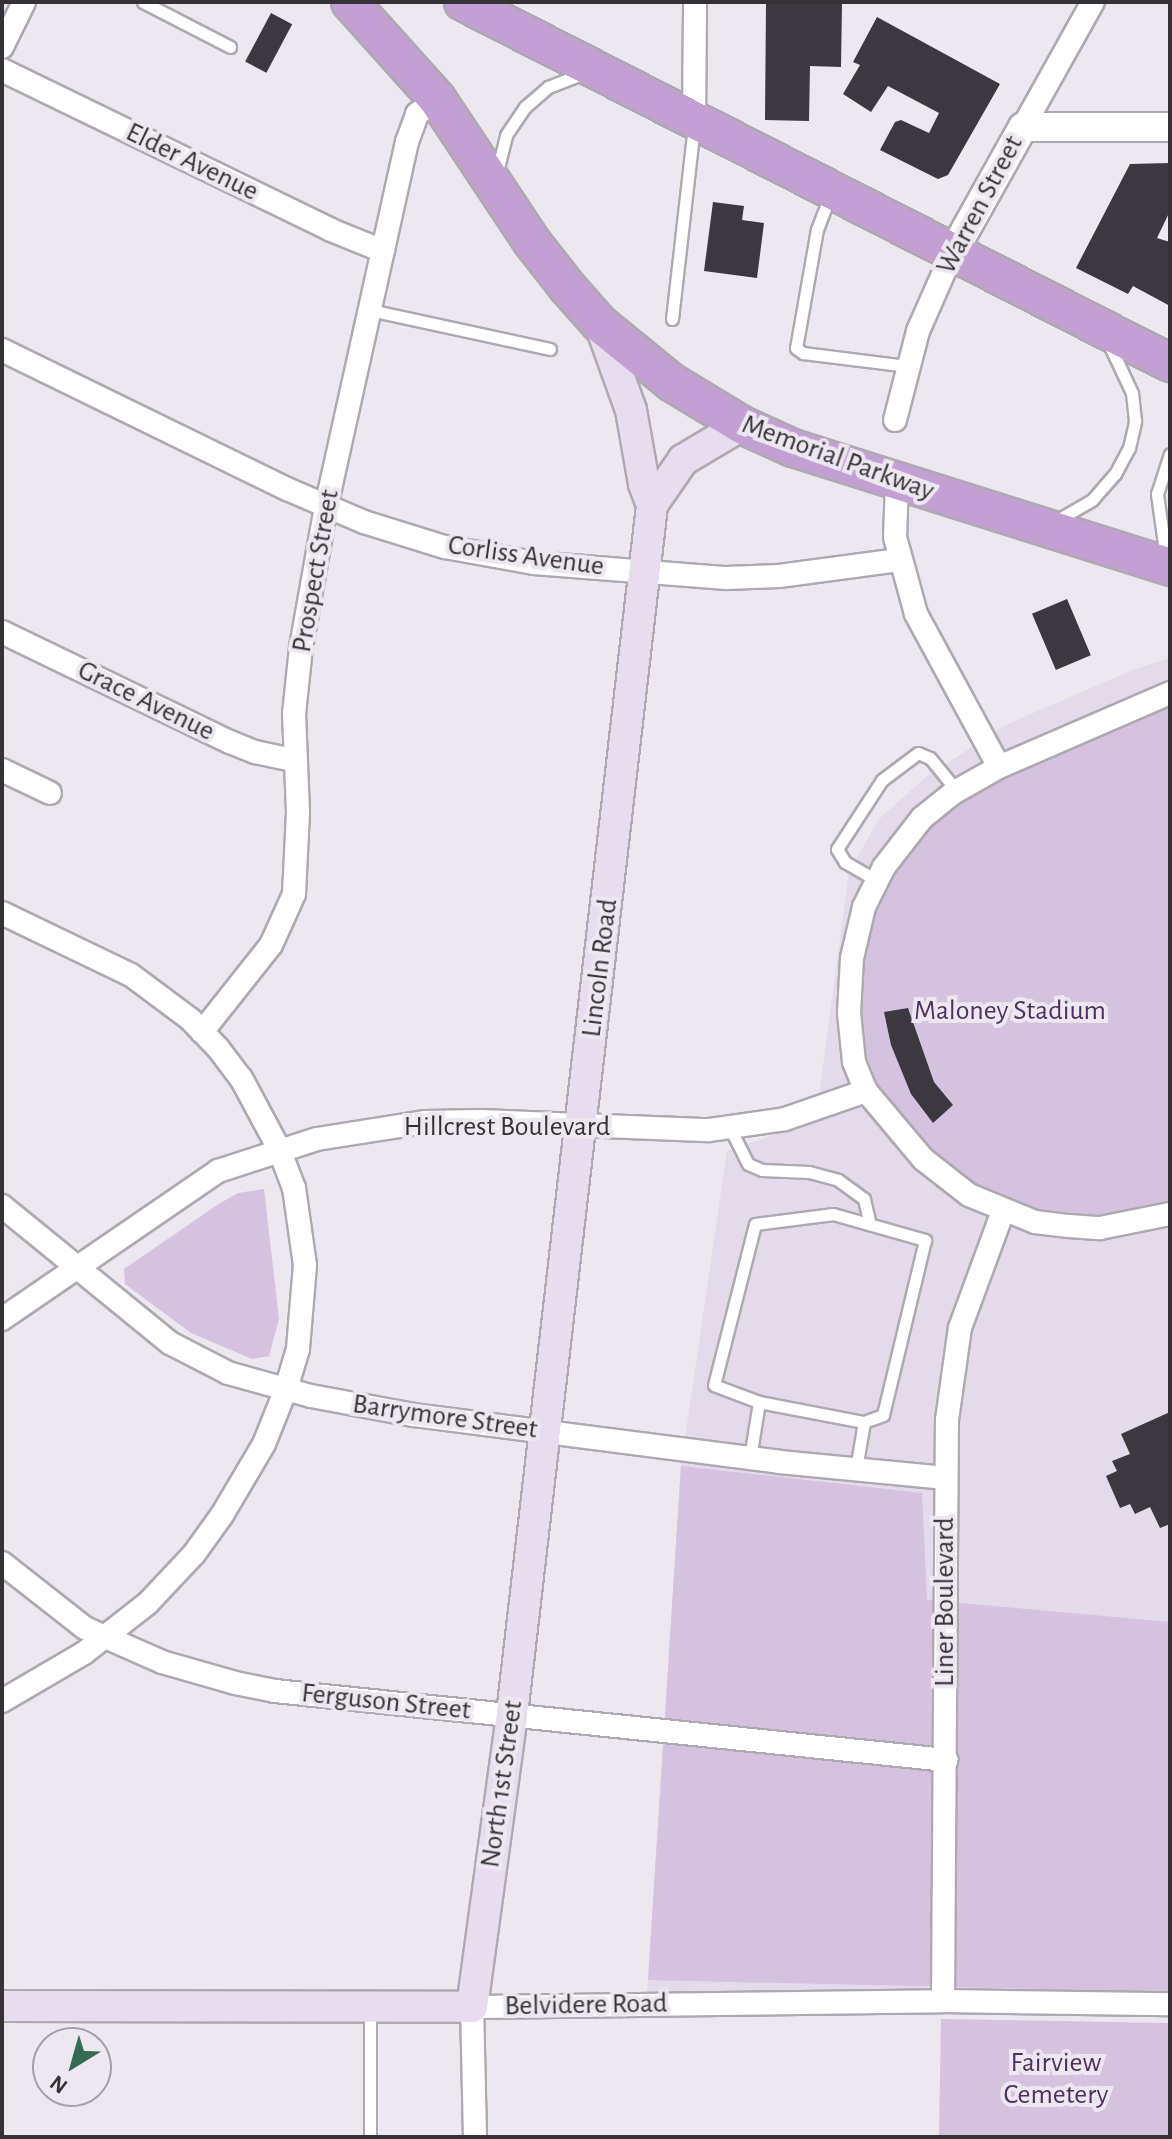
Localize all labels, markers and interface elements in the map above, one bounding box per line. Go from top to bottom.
street label: Elder Avenue [120,116,264,208]
street label: Warren Street [929,130,1031,280]
street label: Memorial Parkway [737,408,939,508]
street label: Prospect Street [285,487,347,655]
street label: Corliss Avenue [446,528,606,584]
street label: Grace Avenue [72,653,220,749]
street label: Lincoln Road [575,897,625,1039]
park label: Maloney Stadium [914,994,1106,1028]
street label: Hillcrest Boulevard [404,1110,610,1144]
street label: Barrymore Street [350,1387,540,1447]
street label: Liner Boulevard [928,1517,962,1687]
street label: Ferguson Street [300,1676,472,1728]
street label: North 1st Street [474,1698,530,1870]
street label: Belvidere Road [504,1987,668,2023]
north arrow [32,2027,112,2107]
park label: Fairview Cemetery [1004,2046,1108,2112]
text: N [46,2071,71,2098]

